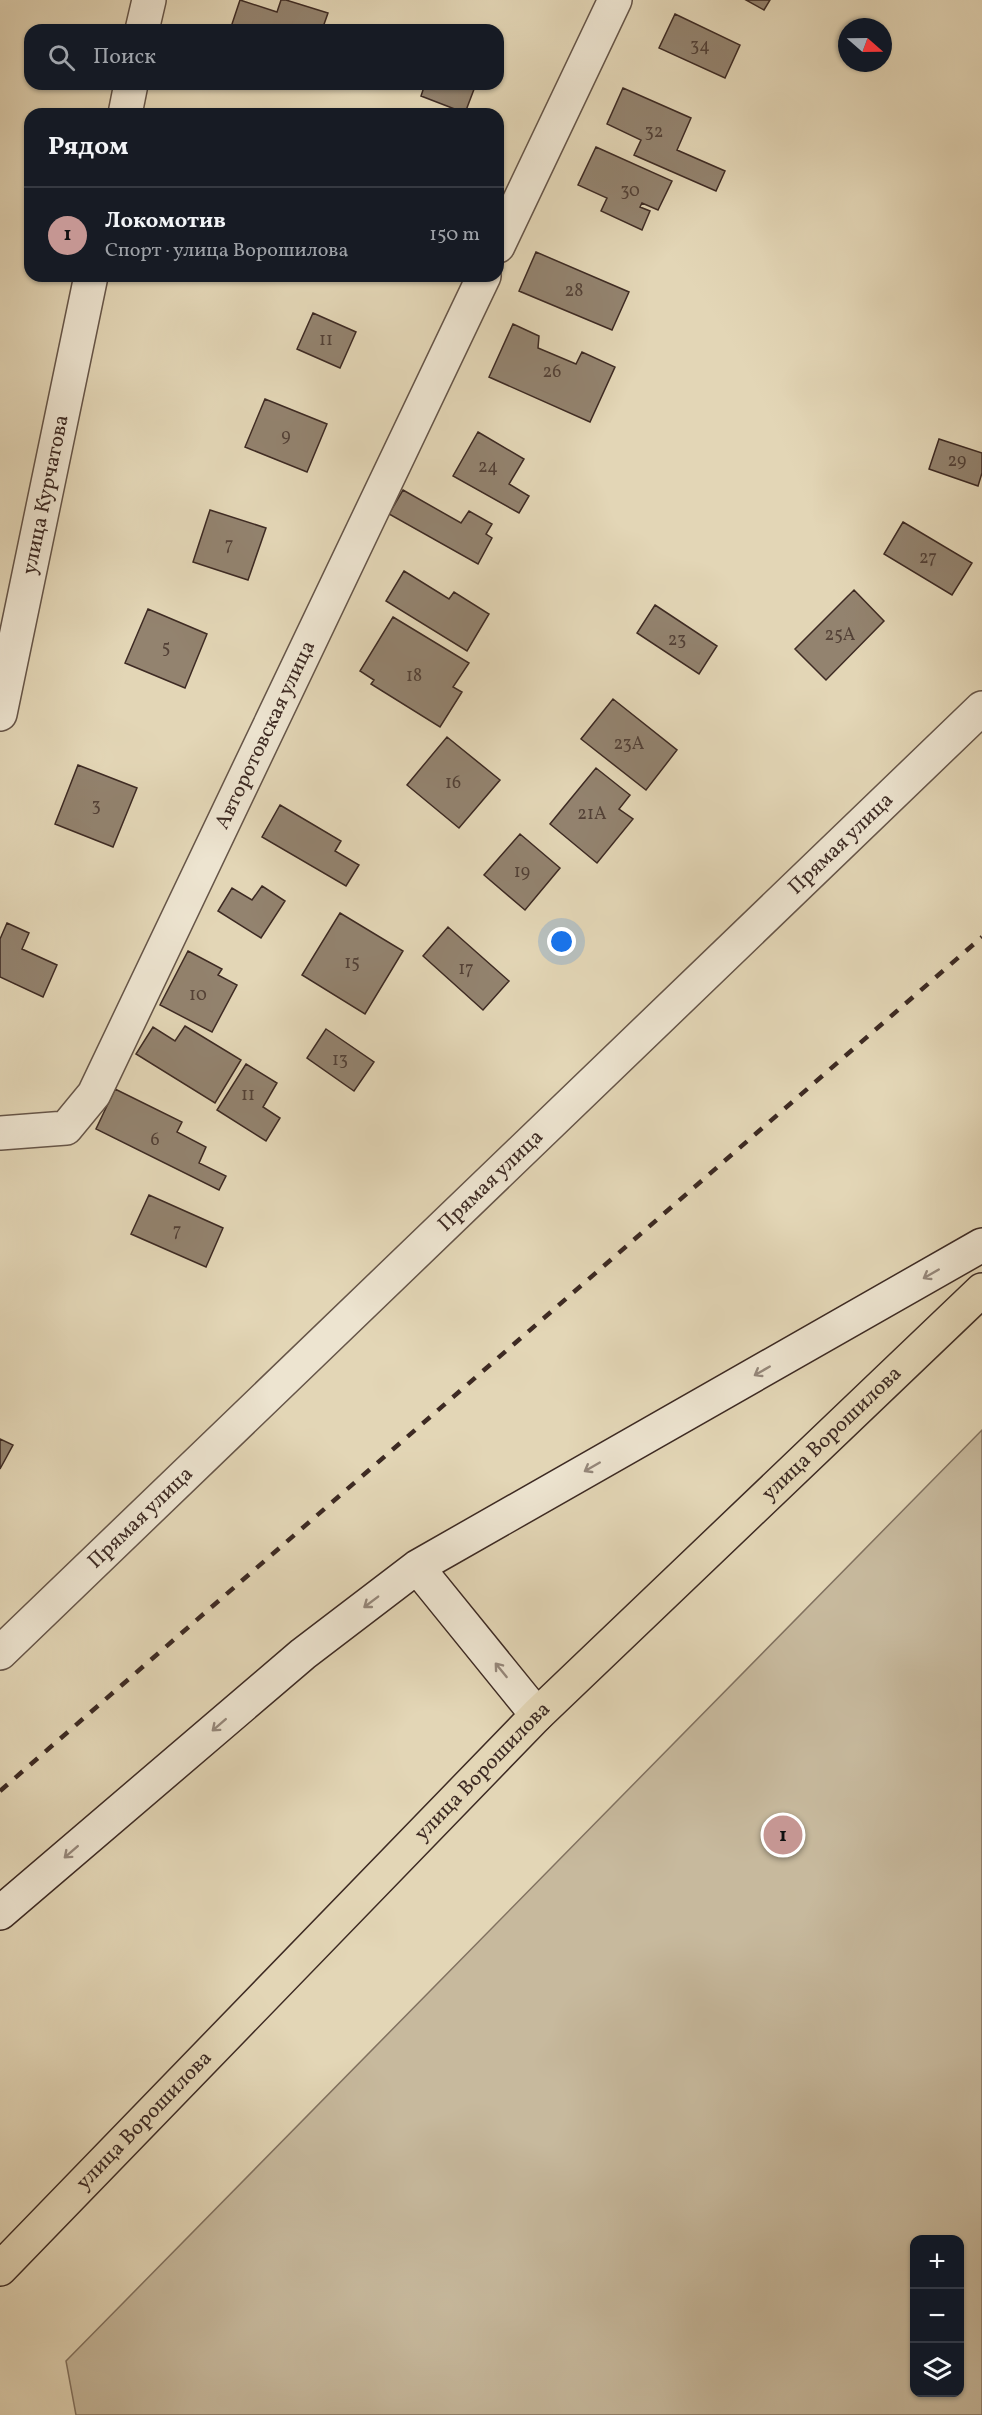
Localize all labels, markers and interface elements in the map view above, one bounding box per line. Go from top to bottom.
north arrow [838,18,892,72]
search box [24,24,504,90]
house number: 34 [690,34,710,59]
icon: search [45,41,78,74]
text: Поиск [93,42,156,73]
house number: 32 [645,120,663,145]
text: Рядом [48,129,128,165]
house number: 30 [620,179,640,204]
text: Локомотив [105,206,226,237]
text: 1 [63,221,72,249]
text: 150 m [429,221,480,249]
text: Спорт · улица Ворошилова [105,237,348,265]
house number: 28 [565,279,583,304]
house number: 11 [319,328,333,353]
house number: 26 [543,360,561,385]
street label: улица Курчатова [15,412,76,577]
house number: 9 [281,424,291,449]
house number: 29 [948,449,966,474]
house number: 24 [478,455,498,480]
house number: 7 [225,533,233,558]
house number: 27 [919,546,937,571]
house number: 25А [825,623,856,648]
house number: 23 [668,628,686,653]
house number: 5 [162,636,170,661]
street label: Авторотовская улица [208,636,323,834]
house number: 18 [406,664,422,689]
house number: 23А [613,732,645,757]
house number: 16 [445,771,461,796]
street label: Прямая улица [782,786,900,902]
house number: 3 [91,794,101,819]
house number: 21А [577,802,607,827]
house number: 19 [514,860,530,885]
your location [547,927,576,956]
house number: 15 [344,951,360,976]
house number: 17 [458,957,474,982]
house number: 10 [189,983,207,1008]
house number: 13 [332,1048,348,1073]
house number: 11 [241,1083,255,1108]
street label: Прямая улица [432,1123,550,1239]
house number: 6 [150,1128,160,1153]
house number: 7 [173,1219,181,1244]
one-way arrow [923,1269,940,1281]
street label: улица Ворошилова [755,1359,908,1508]
one-way arrow [754,1365,771,1377]
street label: Прямая улица [81,1460,200,1575]
one-way arrow [584,1461,601,1473]
one-way arrow [363,1596,379,1608]
one-way arrow [494,1662,507,1678]
street label: улица Ворошилова [408,1695,557,1848]
one-way arrow [212,1718,227,1732]
pin: 1 [764,1812,802,1858]
one-way arrow [64,1845,79,1859]
street label: улица Ворошилова [70,2044,219,2197]
map controls [910,2235,964,2397]
button: + [910,2235,964,2289]
button: − [910,2289,964,2343]
button: layers [910,2343,964,2397]

